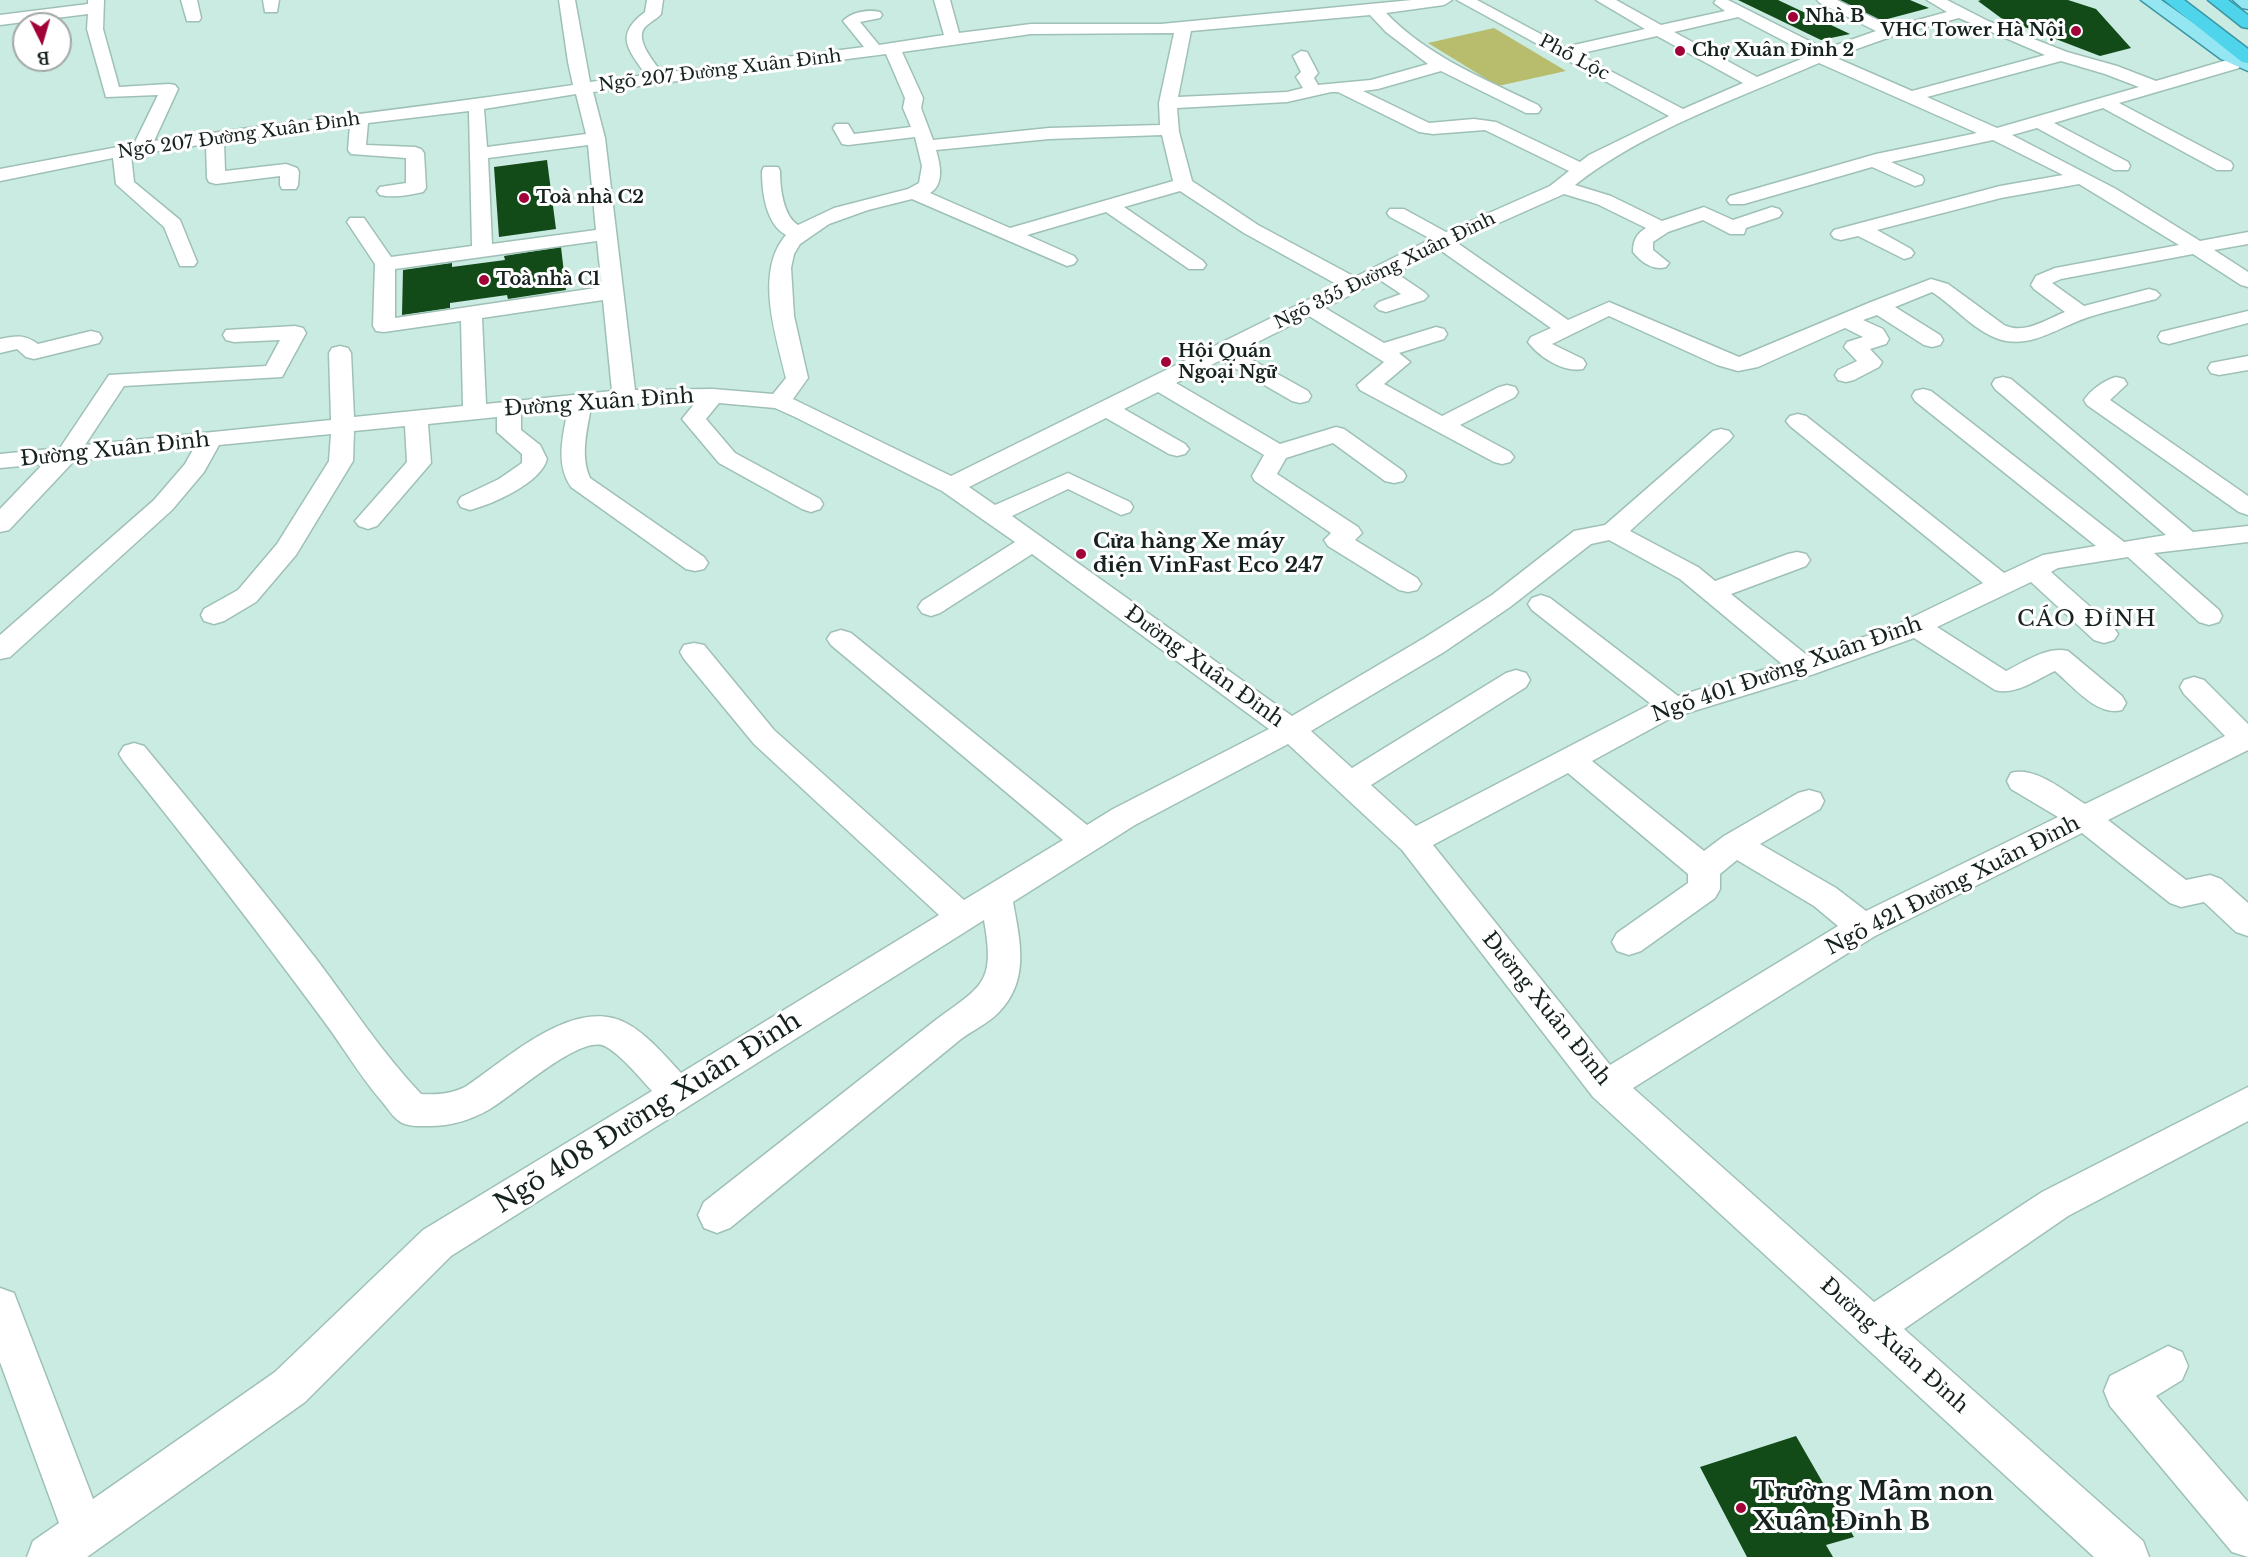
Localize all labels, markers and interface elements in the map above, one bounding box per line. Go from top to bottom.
place label: Nhà B [1805,6,1864,28]
marker: Nhà B [1786,10,1800,24]
north arrow [12,12,72,72]
place label: VHC Tower Hà Nội [1881,20,2064,42]
marker: VHC Tower Hà Nội [2069,24,2083,38]
street label: Phố Lộc [1535,31,1613,85]
place label: Chợ Xuân Đỉnh 2 [1692,40,1854,62]
marker: Chợ Xuân Đỉnh 2 [1673,44,1687,58]
street label: Ngõ 207 Đường Xuân Đỉnh [597,45,843,97]
text: B [36,47,51,68]
street label: Ngõ 207 Đường Xuân Đỉnh [116,108,362,164]
place label: Toà nhà C2 [536,187,644,209]
marker: Toà nhà C2 [517,191,531,205]
street label: Ngõ 355 Đường Xuân Đỉnh [1271,208,1499,334]
place label: Toà nhà C1 [496,269,600,291]
marker: Toà nhà C1 [477,273,491,287]
place label: Hội Quán Ngoại Ngữ [1178,341,1277,384]
marker: Hội Quán Ngoại Ngữ [1159,355,1173,369]
street label: Đường Xuân Đỉnh [503,384,695,422]
street label: Đường Xuân Đỉnh [19,428,211,472]
place label: Cửa hàng Xe máy điện VinFast Eco 247 [1093,529,1323,579]
marker: Cửa hàng Xe máy điện VinFast Eco 247 [1074,547,1088,561]
street label: Đường Xuân Đỉnh [1120,601,1288,733]
district label: CÁO ĐỈNH [2017,607,2157,633]
street label: Ngõ 401 Đường Xuân Đỉnh [1649,612,1925,728]
street label: Ngõ 421 Đường Xuân Đỉnh [1822,811,2084,961]
street label: Đường Xuân Đỉnh [1476,927,1616,1091]
street label: Ngõ 408 Đường Xuân Đỉnh [489,1006,807,1220]
street label: Đường Xuân Đỉnh [1815,1273,1973,1419]
place label: Trường Mầm non Xuân Đỉnh B [1753,1477,1994,1538]
marker: Trường Mầm non Xuân Đỉnh B [1734,1501,1748,1515]

